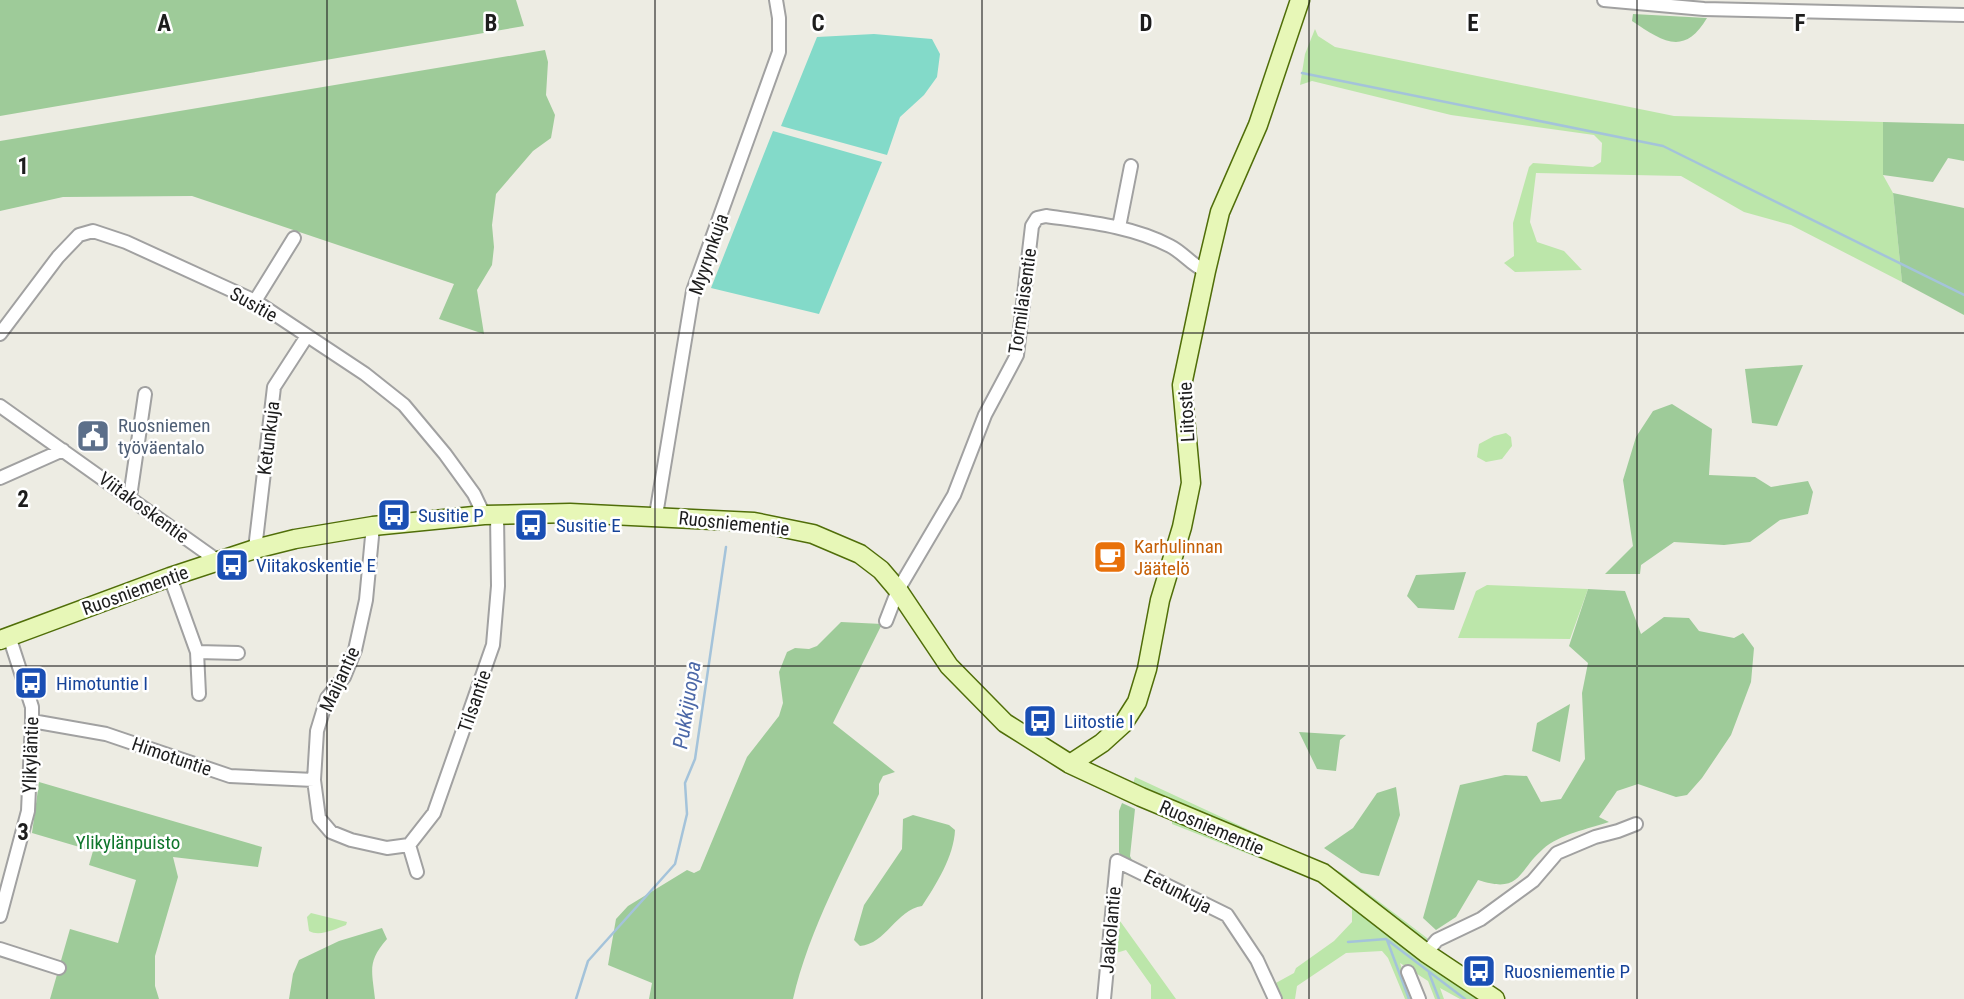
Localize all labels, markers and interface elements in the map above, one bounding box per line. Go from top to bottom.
text: A [157,10,171,37]
text: B [485,10,497,37]
text: C [811,10,825,37]
text: D [1140,10,1153,37]
text: E [1467,10,1479,37]
text: F [1795,10,1806,37]
text: 1 [17,153,29,180]
street label: Myyrynkuja [684,211,733,298]
street label: Tormilaisentie [1004,247,1041,355]
street label: Susitie [226,282,282,327]
street label: Liitostie [1173,381,1200,443]
street label: Ketunkuja [253,400,284,476]
place label: Ruosniemen työväentalo [118,414,210,459]
public building icon: Ruosniemen työväentalo [74,417,112,455]
street label: Viitakoskentie [94,467,194,548]
text: 2 [17,486,29,513]
bus stop icon: Susitie P [375,496,413,534]
place label: Susitie P [418,504,484,527]
bus stop icon: Susitie E [512,506,550,544]
street label: Ruosniementie [677,506,791,541]
place label: Susitie E [556,514,621,537]
place label: Karhulinnan Jäätelö [1134,535,1223,580]
cafe icon: Karhulinnan Jäätelö [1091,538,1129,576]
bus stop icon: Viitakoskentie E [213,546,251,584]
place label: Viitakoskentie E [256,554,376,577]
street label: Ruosniementie [79,561,191,620]
street label: Maijantie [314,643,365,715]
water label: Pukkijuopa [668,659,706,751]
bus stop icon: Himotuntie I [12,664,50,702]
street label: Tilsantie [453,667,496,735]
place label: Himotuntie I [56,672,148,695]
bus stop icon: Liitostie I [1021,702,1059,740]
place label: Liitostie I [1064,710,1133,733]
street label: Ylikyläntie [18,716,43,794]
street label: Himotuntie [129,732,215,781]
street label: Ruosniementie [1156,795,1268,860]
text: 3 [17,819,29,846]
park label: Ylikylänpuisto [76,831,180,854]
street label: Eetunkuja [1140,865,1216,918]
street label: Jaakolantie [1095,886,1126,974]
bus stop icon: Ruosniementie P [1460,952,1498,990]
place label: Ruosniementie P [1504,960,1630,983]

